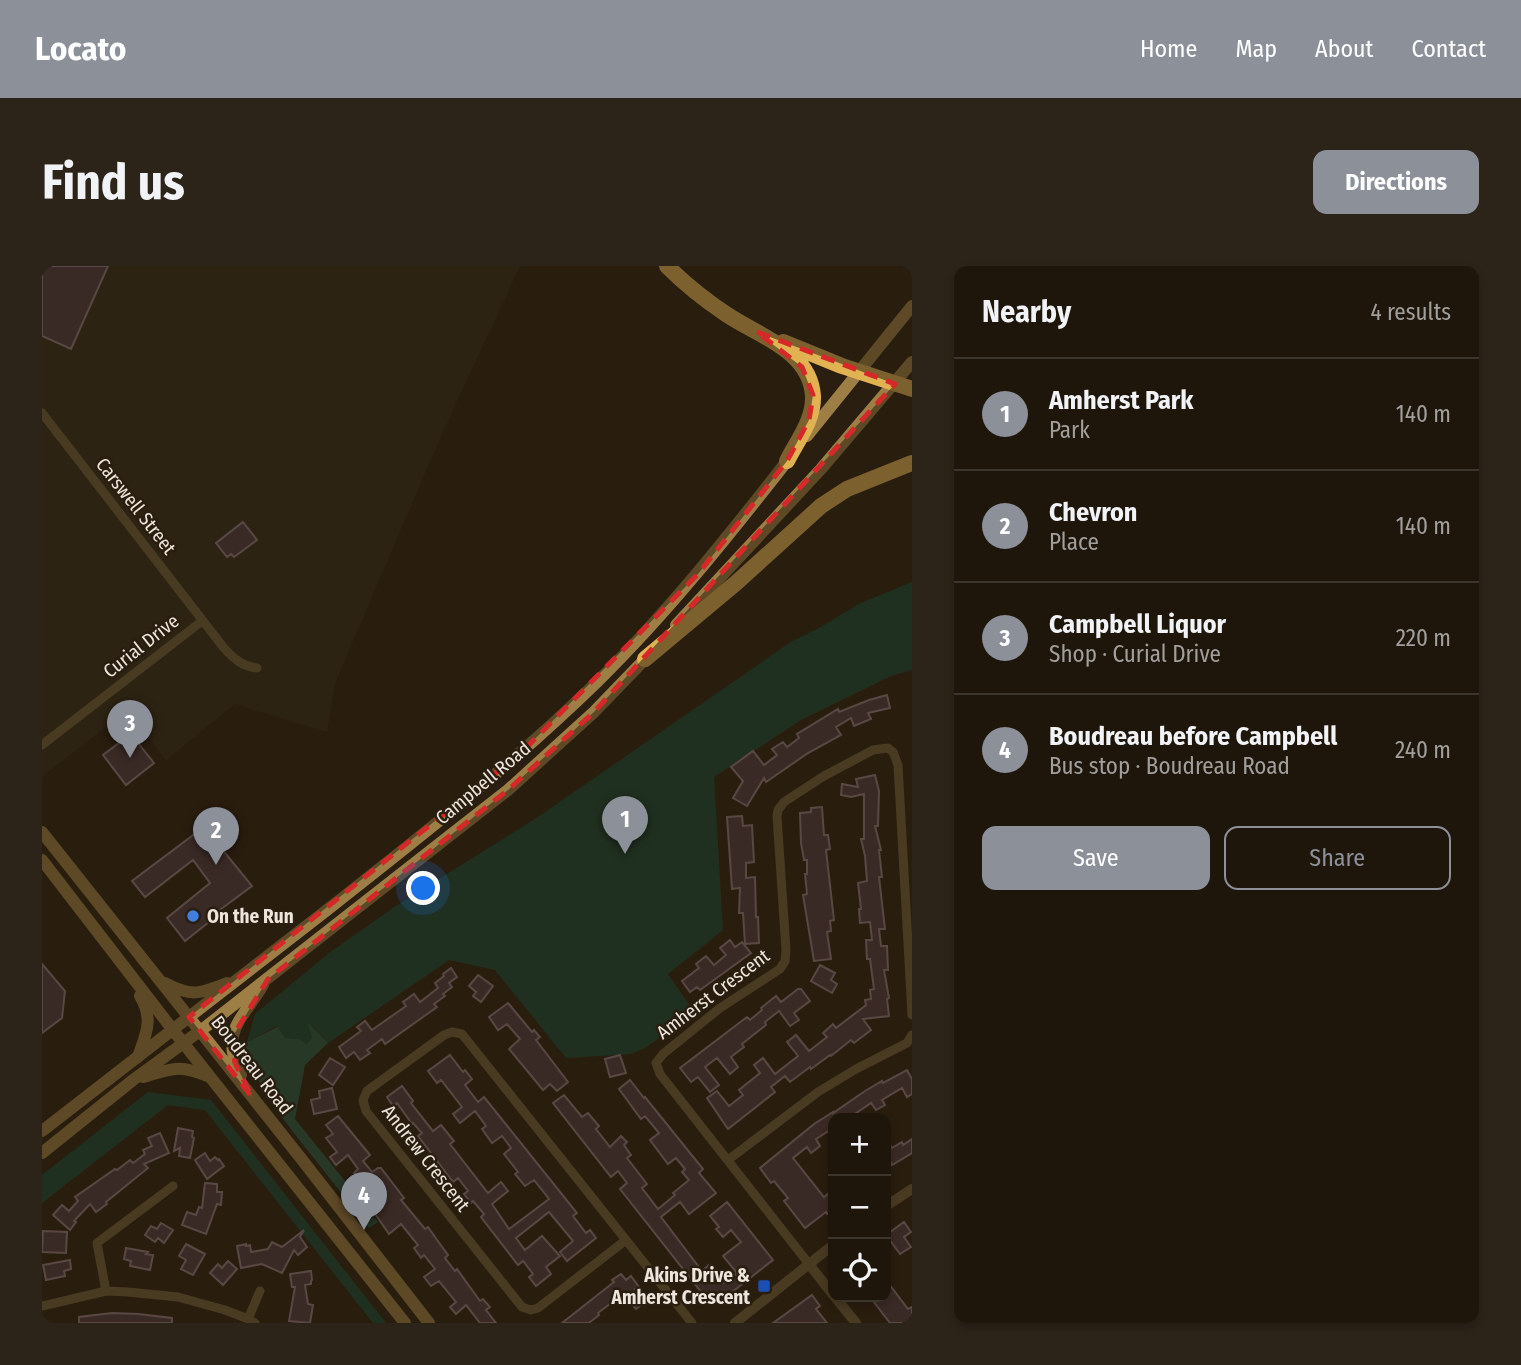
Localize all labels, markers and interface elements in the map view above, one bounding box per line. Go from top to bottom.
text: Locato [35,29,126,69]
text: Home [1140,35,1197,63]
text: Map [1235,35,1277,63]
text: About [1315,35,1373,63]
text: Contact [1411,35,1486,63]
button: Directions [1313,150,1479,214]
text: Find us [42,153,185,212]
text: Nearby [982,294,1071,330]
text: 4 results [1370,298,1451,326]
text: Amherst Park [1049,385,1194,416]
text: 1 [1000,400,1010,428]
text: 140 m [1396,400,1451,428]
text: Park [1049,416,1090,444]
street label: Carswell Street [91,453,181,559]
text: Chevron [1049,497,1137,528]
text: 2 [1000,512,1010,540]
text: 140 m [1396,512,1451,540]
text: Place [1049,528,1099,556]
street label: Curial Drive [99,609,183,683]
text: Campbell Liquor [1049,609,1226,640]
text: 3 [1000,624,1010,652]
text: 220 m [1396,624,1451,652]
text: Shop · Curial Drive [1049,640,1221,668]
pin: 3 [107,700,153,758]
text: Boudreau before Campbell [1049,721,1337,752]
text: 4 [999,736,1011,764]
text: 240 m [1395,736,1451,764]
street label: Campbell Road [431,737,535,829]
text: Bus stop · Boudreau Road [1049,752,1290,780]
pin: 1 [602,796,648,854]
pin: 2 [193,807,239,865]
button: Save [982,826,1210,890]
button: Share [1224,826,1451,890]
your location [406,871,440,905]
place label: On the Run [207,905,294,928]
marker: On the Run [185,908,201,924]
street label: Amherst Crescent [652,944,775,1044]
street label: Boudreau Road [206,1011,298,1119]
street label: Andrew Crescent [377,1100,475,1216]
map controls [828,1113,891,1302]
button: + [828,1113,891,1176]
pin: 4 [341,1172,387,1230]
button: − [828,1176,891,1239]
button: locate [828,1239,891,1302]
place label: Akins Drive & Amherst Crescent [611,1264,750,1309]
marker: Akins Drive & Amherst Crescent [756,1278,772,1294]

